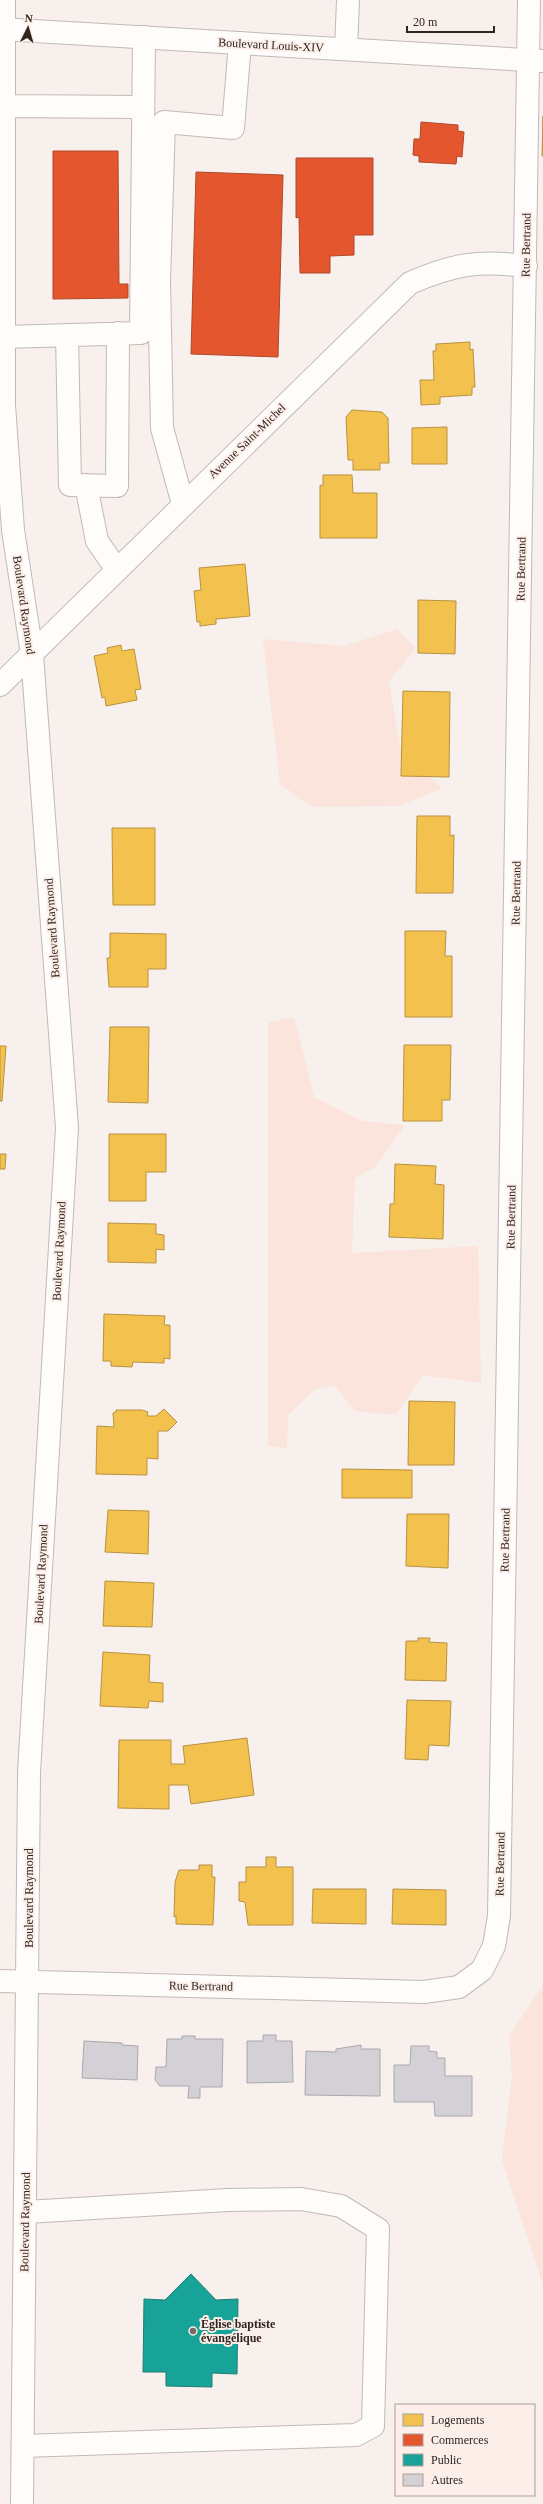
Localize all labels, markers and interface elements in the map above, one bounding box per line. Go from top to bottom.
north arrow [8,8,48,48]
scale bar [407,8,494,34]
text: N [24,12,33,24]
text: 20 m [413,15,438,29]
street label: Boulevard Louis-XIV [218,35,324,55]
street label: Rue Bertrand [518,213,534,277]
street label: Avenue Saint-Michel [205,400,289,481]
street label: Rue Bertrand [513,537,529,601]
street label: Boulevard Raymond [10,555,38,655]
street label: Rue Bertrand [508,861,524,925]
street label: Boulevard Raymond [42,878,62,978]
street label: Rue Bertrand [503,1185,519,1249]
street label: Boulevard Raymond [49,1201,69,1301]
street label: Rue Bertrand [497,1508,513,1572]
street label: Boulevard Raymond [31,1524,51,1624]
street label: Rue Bertrand [492,1832,508,1896]
street label: Boulevard Raymond [22,1848,36,1948]
street label: Rue Bertrand [169,1978,233,1994]
street label: Boulevard Raymond [17,2172,33,2272]
place label: Église baptiste évangélique [201,2317,276,2345]
marker: Église baptiste évangélique [188,2326,198,2336]
legend [395,2404,535,2496]
text: Logements [431,2413,485,2427]
text: Commerces [431,2433,489,2447]
text: Public [431,2453,462,2467]
text: Autres [431,2473,463,2487]

